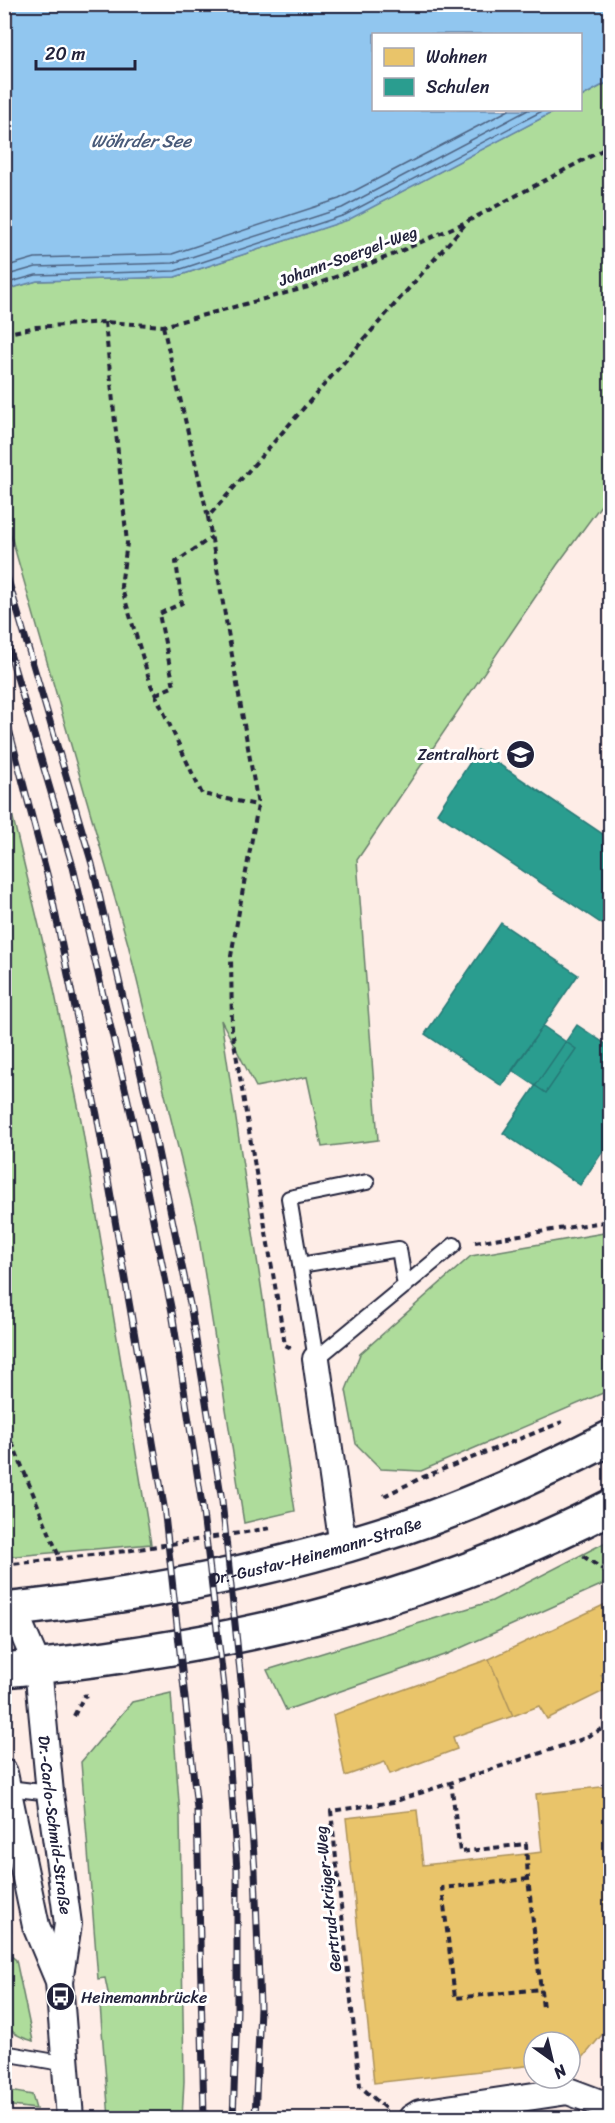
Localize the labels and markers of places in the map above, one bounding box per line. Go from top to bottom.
school or university icon: Zentralhort [504,738,536,770]
place label: Zentralhort [417,740,499,769]
bus stop icon: Heinemannbrücke [44,1981,76,2013]
place label: Heinemannbrücke [81,1983,207,2012]

